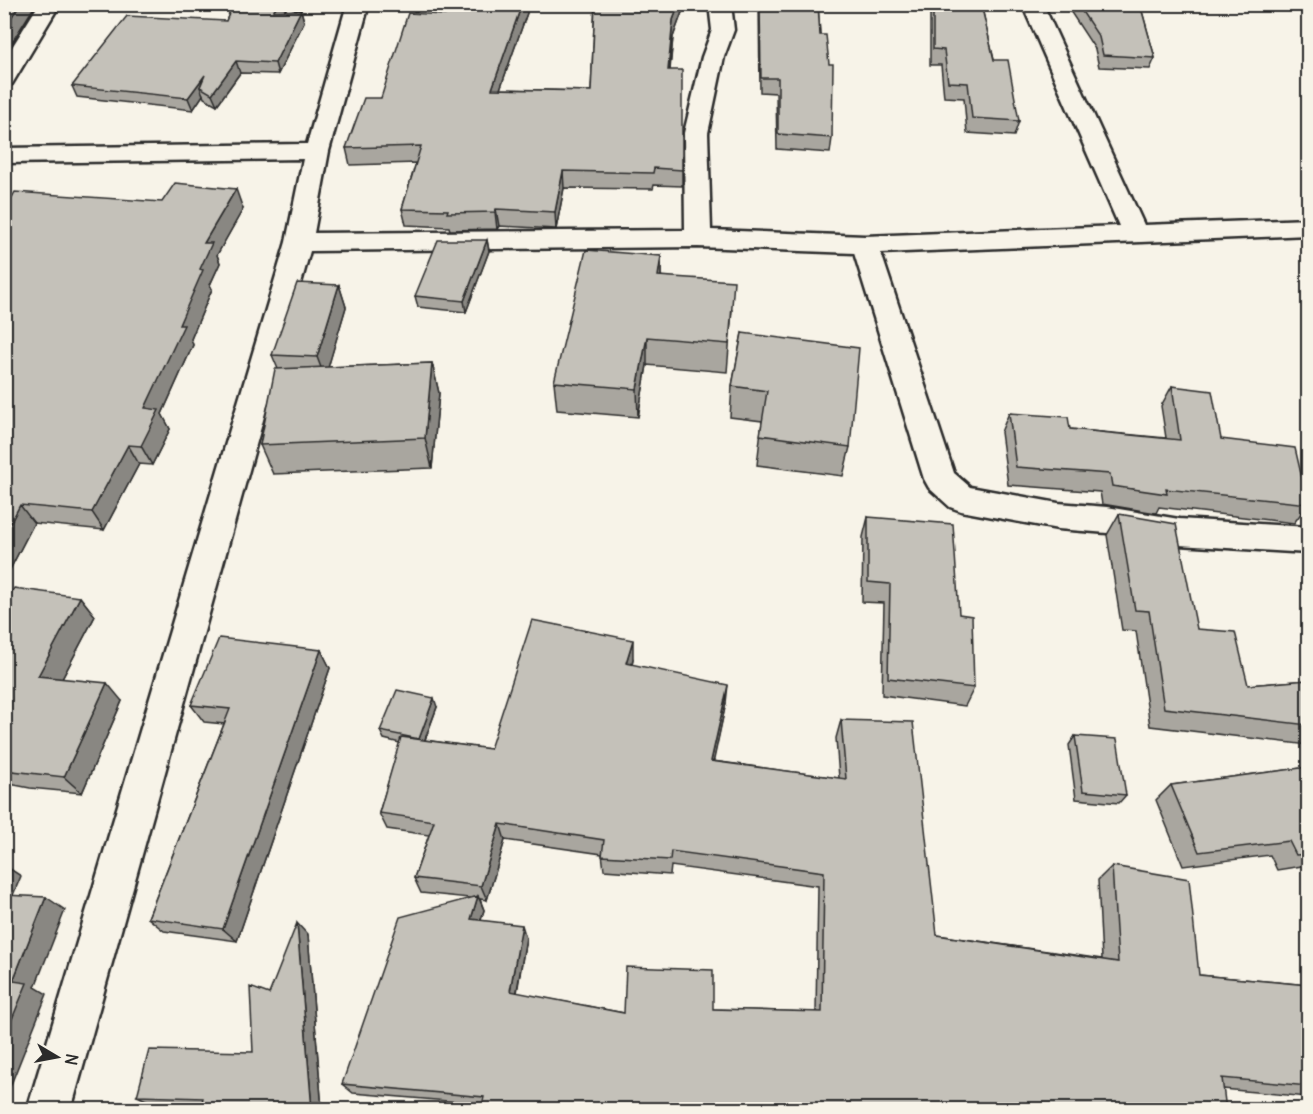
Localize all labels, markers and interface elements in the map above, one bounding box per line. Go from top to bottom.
north arrow [27,1027,87,1087]
text: N [61,1052,83,1067]

